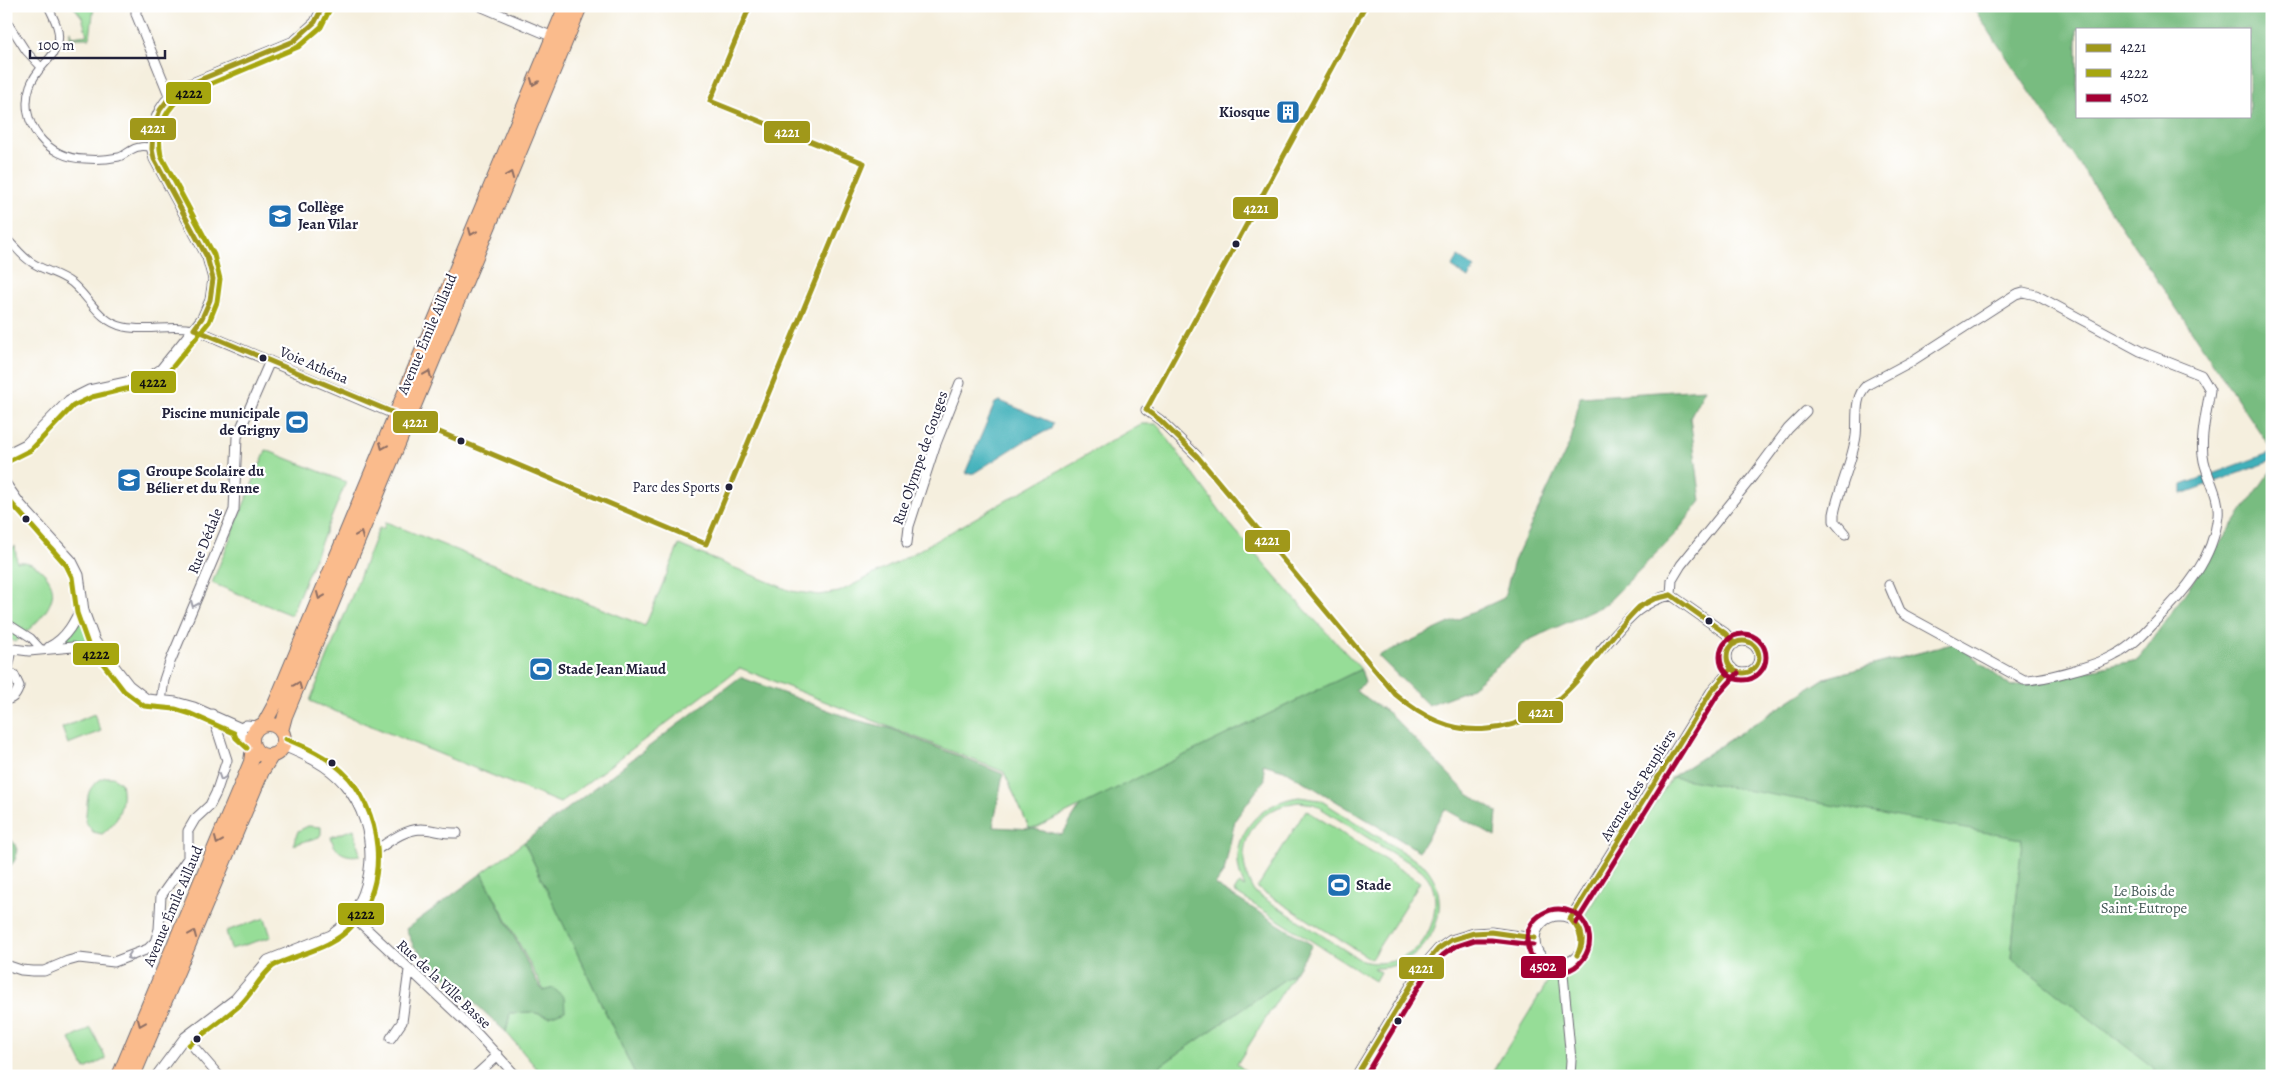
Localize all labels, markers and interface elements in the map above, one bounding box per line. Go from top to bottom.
scale bar [30,28,165,60]
legend [2076,28,2250,118]
text: 100 m [38,35,75,55]
text: 4221 [2120,37,2146,57]
text: 4222 [2120,63,2148,83]
one-way arrow [530,77,541,86]
line badge: 4222 [165,81,212,105]
text: 4222 [176,84,203,103]
text: 4502 [2120,87,2148,107]
building icon: Kiosque [1275,99,1301,125]
place label: Kiosque [1219,102,1270,122]
line badge: 4221 [129,117,177,141]
text: 4221 [140,119,166,138]
line badge: 4221 [763,120,811,144]
text: 4221 [774,123,800,142]
one-way arrow [504,172,514,180]
line badge: 4221 [1232,196,1279,220]
place label: Collège Jean Vilar [298,197,358,234]
text: 4221 [1243,199,1269,218]
school or university icon: Collège Jean Vilar [267,203,293,229]
one-way arrow [468,227,479,236]
unlabelled marker [1231,239,1241,249]
street label: Avenue Émile Aillaud [392,270,462,398]
street label: Voie Athéna [276,341,352,388]
unlabelled marker [258,353,268,363]
line badge: 4222 [130,370,177,394]
one-way arrow [422,370,432,379]
text: 4222 [140,373,167,392]
street label: Rue Olympe de Gouges [888,388,952,528]
place label: Piscine municipale de Grigny [161,403,281,440]
sports icon: Piscine municipale de Grigny [284,409,310,435]
line badge: 4221 [392,410,439,434]
text: 4221 [402,413,428,432]
unlabelled marker [456,436,466,446]
one-way arrow [378,441,389,450]
place label: Groupe Scolaire du Bélier et du Renne [146,461,265,498]
school or university icon: Groupe Scolaire du Bélier et du Renne [116,467,142,493]
place label: Parc des Sports [633,478,720,497]
marker: Parc des Sports [724,482,734,492]
street label: Rue Dédale [183,505,227,577]
unlabelled marker [21,514,31,524]
line badge: 4221 [1244,529,1291,553]
one-way arrow [354,531,364,540]
text: 4221 [1254,531,1280,550]
one-way arrow [316,591,326,600]
one-way arrow [190,599,200,608]
unlabelled marker [1704,616,1714,626]
line badge: 4222 [72,642,120,666]
text: 4222 [83,645,110,664]
sports icon: Stade Jean Miaud [528,656,554,682]
place label: Stade Jean Miaud [558,659,667,679]
one-way arrow [292,681,302,690]
line badge: 4221 [1517,700,1564,724]
text: 4221 [1528,703,1554,722]
street label: Avenue des Peupliers [1595,725,1680,845]
unlabelled marker [327,758,337,768]
one-way arrow [218,772,228,781]
one-way arrow [214,836,225,845]
street label: Avenue Émile Aillaud [138,842,208,970]
sports icon: Stade [1326,872,1352,898]
place label: Stade [1356,875,1391,895]
park label: Le Bois de Saint-Eutrope [2101,881,2188,918]
line badge: 4222 [337,902,385,926]
text: 4222 [348,905,375,924]
one-way arrow [186,930,197,939]
street label: Rue de la Ville Basse [392,935,496,1033]
one-way arrow [126,951,135,961]
line badge: 4502 [1520,955,1567,979]
line badge: 4221 [1398,956,1445,980]
text: 4502 [1530,957,1556,976]
text: 4221 [1408,959,1434,978]
unlabelled marker [1393,1016,1403,1026]
one-way arrow [137,1018,148,1027]
unlabelled marker [192,1034,202,1044]

